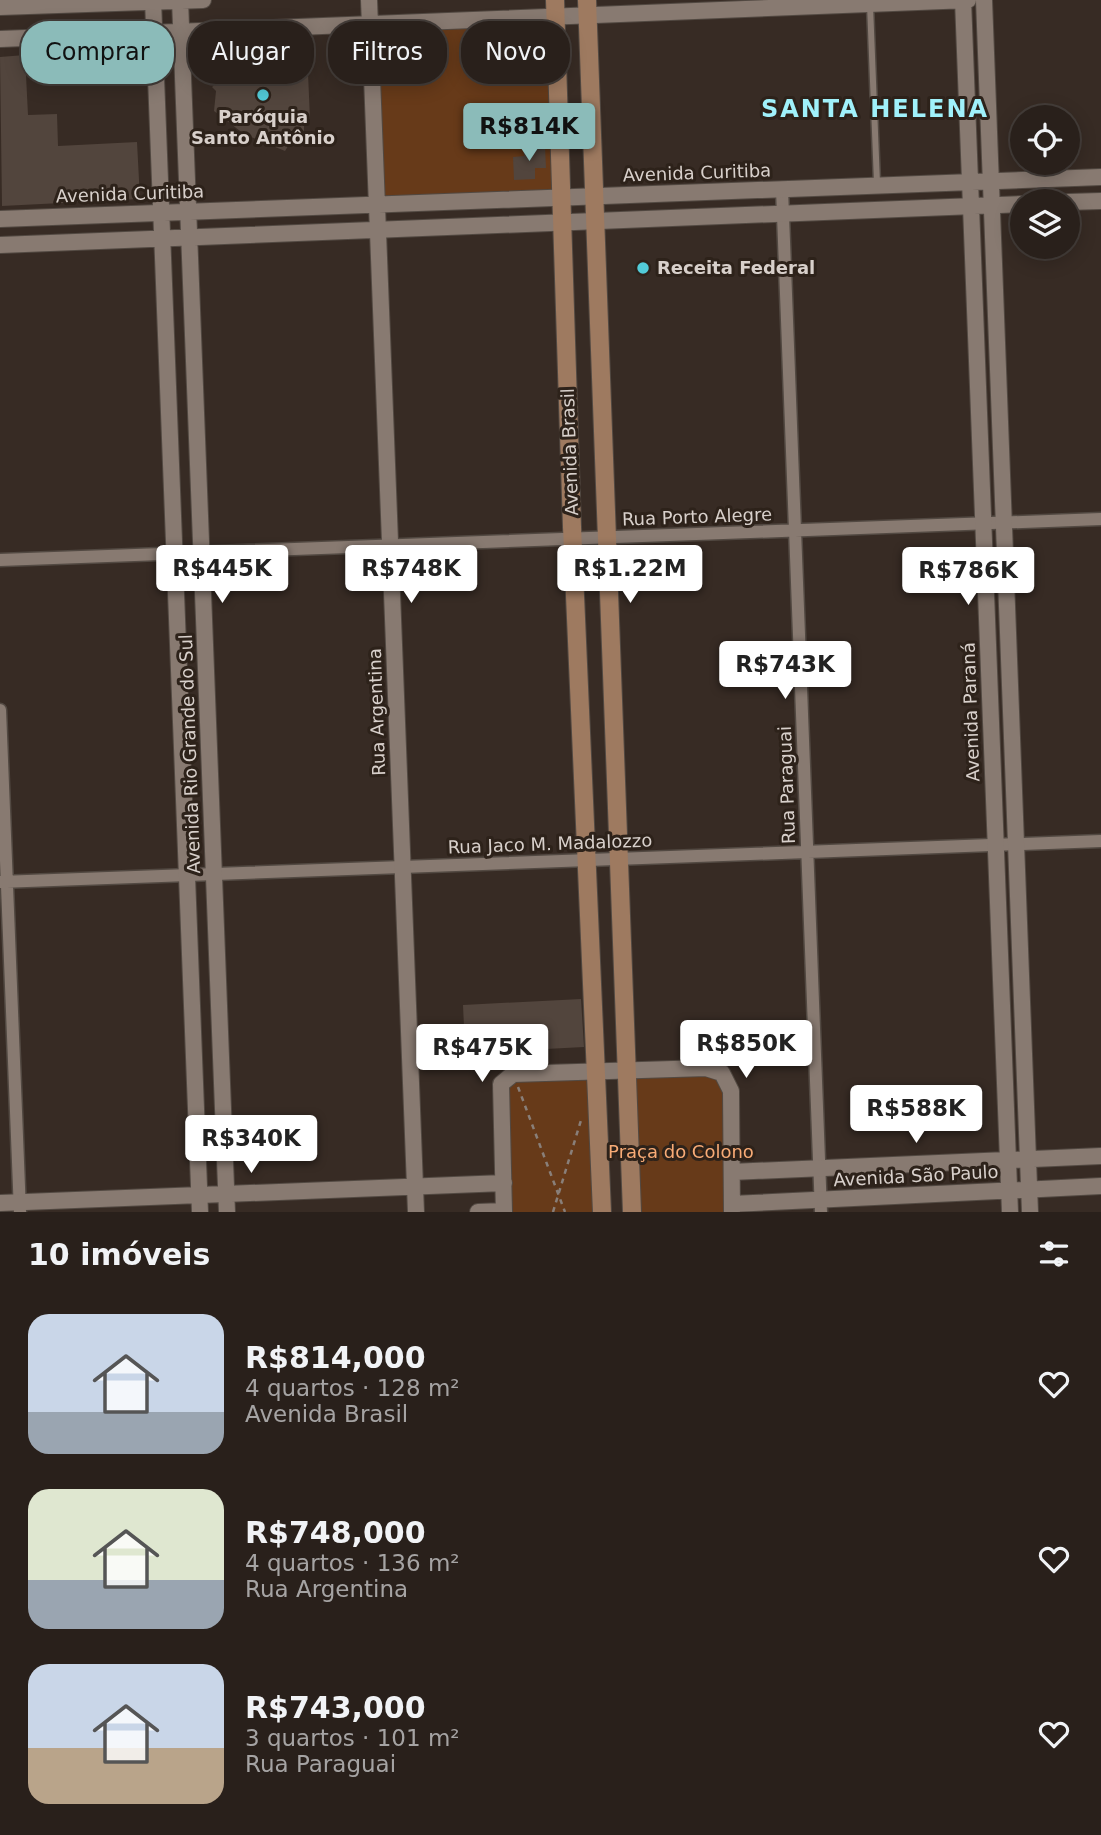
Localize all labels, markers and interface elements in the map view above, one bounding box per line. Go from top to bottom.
chip: Comprar [21,21,174,84]
chip: Alugar [188,21,314,84]
chip: Filtros [328,21,447,84]
chip: Novo [461,21,570,84]
marker: Paróquia Santo Antônio [255,87,271,103]
district label: SANTA HELENA [761,95,989,123]
pin: R$814K [472,104,586,163]
map controls [1010,105,1080,259]
button: locate [1010,105,1080,175]
place label: Paróquia Santo Antônio [191,106,335,148]
text: R$814K [479,113,579,139]
street label: Avenida Curitiba [622,159,772,186]
street label: Avenida Curitiba [55,180,205,207]
button: layers [1010,189,1080,259]
place label: Receita Federal [657,257,815,278]
marker: Receita Federal [635,260,651,276]
street label: Avenida Brasil [557,388,582,516]
street label: Rua Porto Alegre [622,503,772,530]
pin: R$445K [165,546,279,605]
pin: R$748K [354,546,468,605]
pin: R$1.22M [565,546,695,605]
pin: R$786K [911,548,1025,607]
text: R$445K [172,555,272,581]
text: R$748K [361,555,461,581]
text: R$1.22M [573,555,687,581]
text: R$786K [918,557,1018,583]
street label: Avenida Rio Grande do Sul [175,634,204,874]
pin: R$743K [728,642,842,701]
street label: Avenida Paraná [958,642,983,782]
street label: Rua Argentina [364,648,389,776]
text: R$743K [735,651,835,677]
street label: Rua Paraguai [774,726,799,844]
street label: Rua Jaco M. Madalozzo [447,829,653,858]
pin: R$850K [689,1020,803,1080]
pin: R$475K [425,1024,539,1084]
text: R$850K [696,1030,796,1056]
text: R$475K [432,1034,532,1060]
pin: R$588K [859,1086,973,1145]
text: R$588K [866,1095,966,1121]
pin: R$340K [194,1116,308,1175]
text: R$340K [201,1125,301,1151]
park label: Praça do Colono [608,1141,754,1162]
street label: Avenida São Paulo [833,1161,999,1190]
icon: filters [1035,1235,1073,1273]
text: 10 imóveis [28,1237,210,1272]
text: R$814,000 [245,1340,426,1375]
icon: home [84,1342,168,1426]
icon: heart [1035,1365,1073,1403]
text: 4 quartos · 128 m² [245,1375,460,1401]
text: Avenida Brasil [245,1401,408,1427]
text: R$748,000 [245,1515,426,1550]
icon: home [84,1517,168,1601]
icon: heart [1035,1540,1073,1578]
text: 4 quartos · 136 m² [245,1550,460,1576]
text: Rua Argentina [245,1576,408,1602]
text: R$743,000 [245,1690,426,1725]
icon: home [84,1692,168,1776]
icon: heart [1035,1715,1073,1753]
text: 3 quartos · 101 m² [245,1725,460,1751]
text: Rua Paraguai [245,1751,396,1777]

